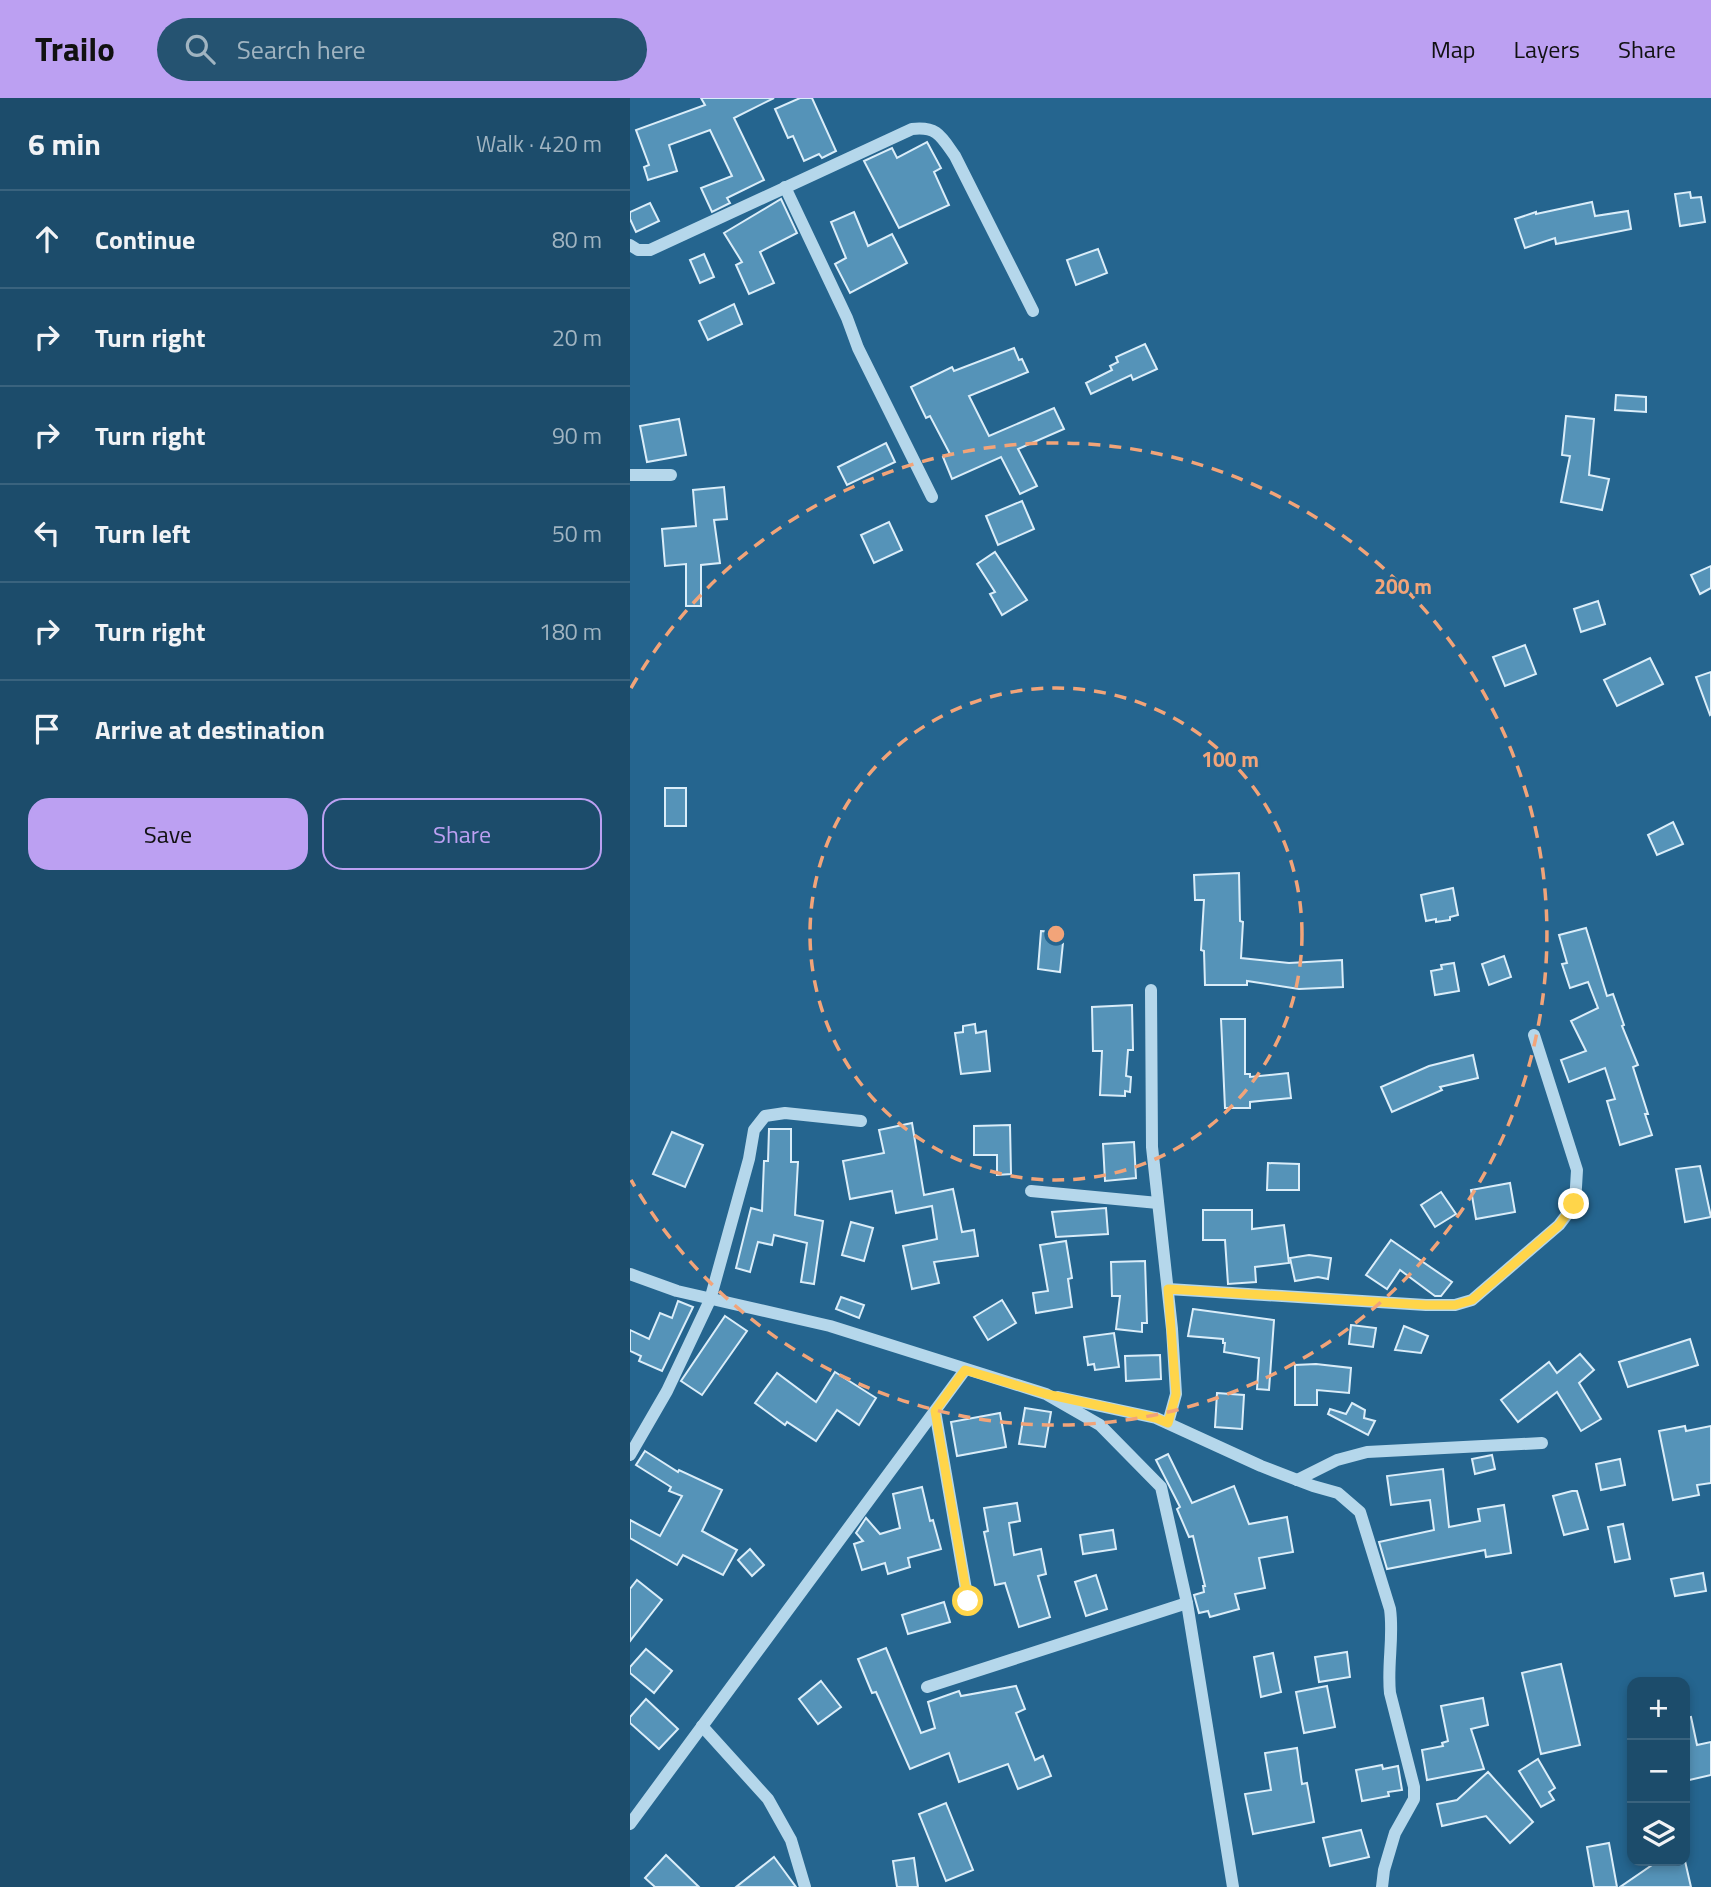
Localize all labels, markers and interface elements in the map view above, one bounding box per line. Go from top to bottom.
search box [157,18,647,81]
text: Trailo [35,24,115,74]
icon: search [181,30,219,68]
text: Search here [237,30,366,69]
text: Map [1431,31,1476,67]
text: Layers [1514,31,1580,67]
text: Share [1618,31,1676,67]
text: 6 min [28,121,101,167]
text: Walk · 420 m [476,126,602,161]
icon: ahead [28,220,66,258]
text: Continue [95,220,195,259]
text: 80 m [552,222,602,257]
icon: right [28,318,66,356]
text: Turn right [95,318,206,357]
text: 20 m [552,320,602,355]
icon: right [28,416,66,454]
text: Turn right [95,416,206,455]
text: 90 m [552,418,602,453]
icon: left [28,514,66,552]
text: Turn left [95,514,190,553]
text: 50 m [552,516,602,551]
text: 200 m [1374,570,1432,602]
icon: right [28,612,66,650]
text: Turn right [95,612,206,651]
text: 180 m [539,614,602,649]
icon: arrive [28,710,66,748]
text: Arrive at destination [95,710,325,749]
text: 100 m [1201,743,1259,775]
button: Save [28,798,308,870]
button: Share [322,798,602,870]
centre of rings [1044,922,1068,946]
route end [1558,1188,1589,1219]
route start [952,1585,983,1616]
map controls [1627,1677,1690,1866]
button: + [1627,1677,1690,1740]
button: − [1627,1740,1690,1803]
button: layers [1627,1803,1690,1866]

